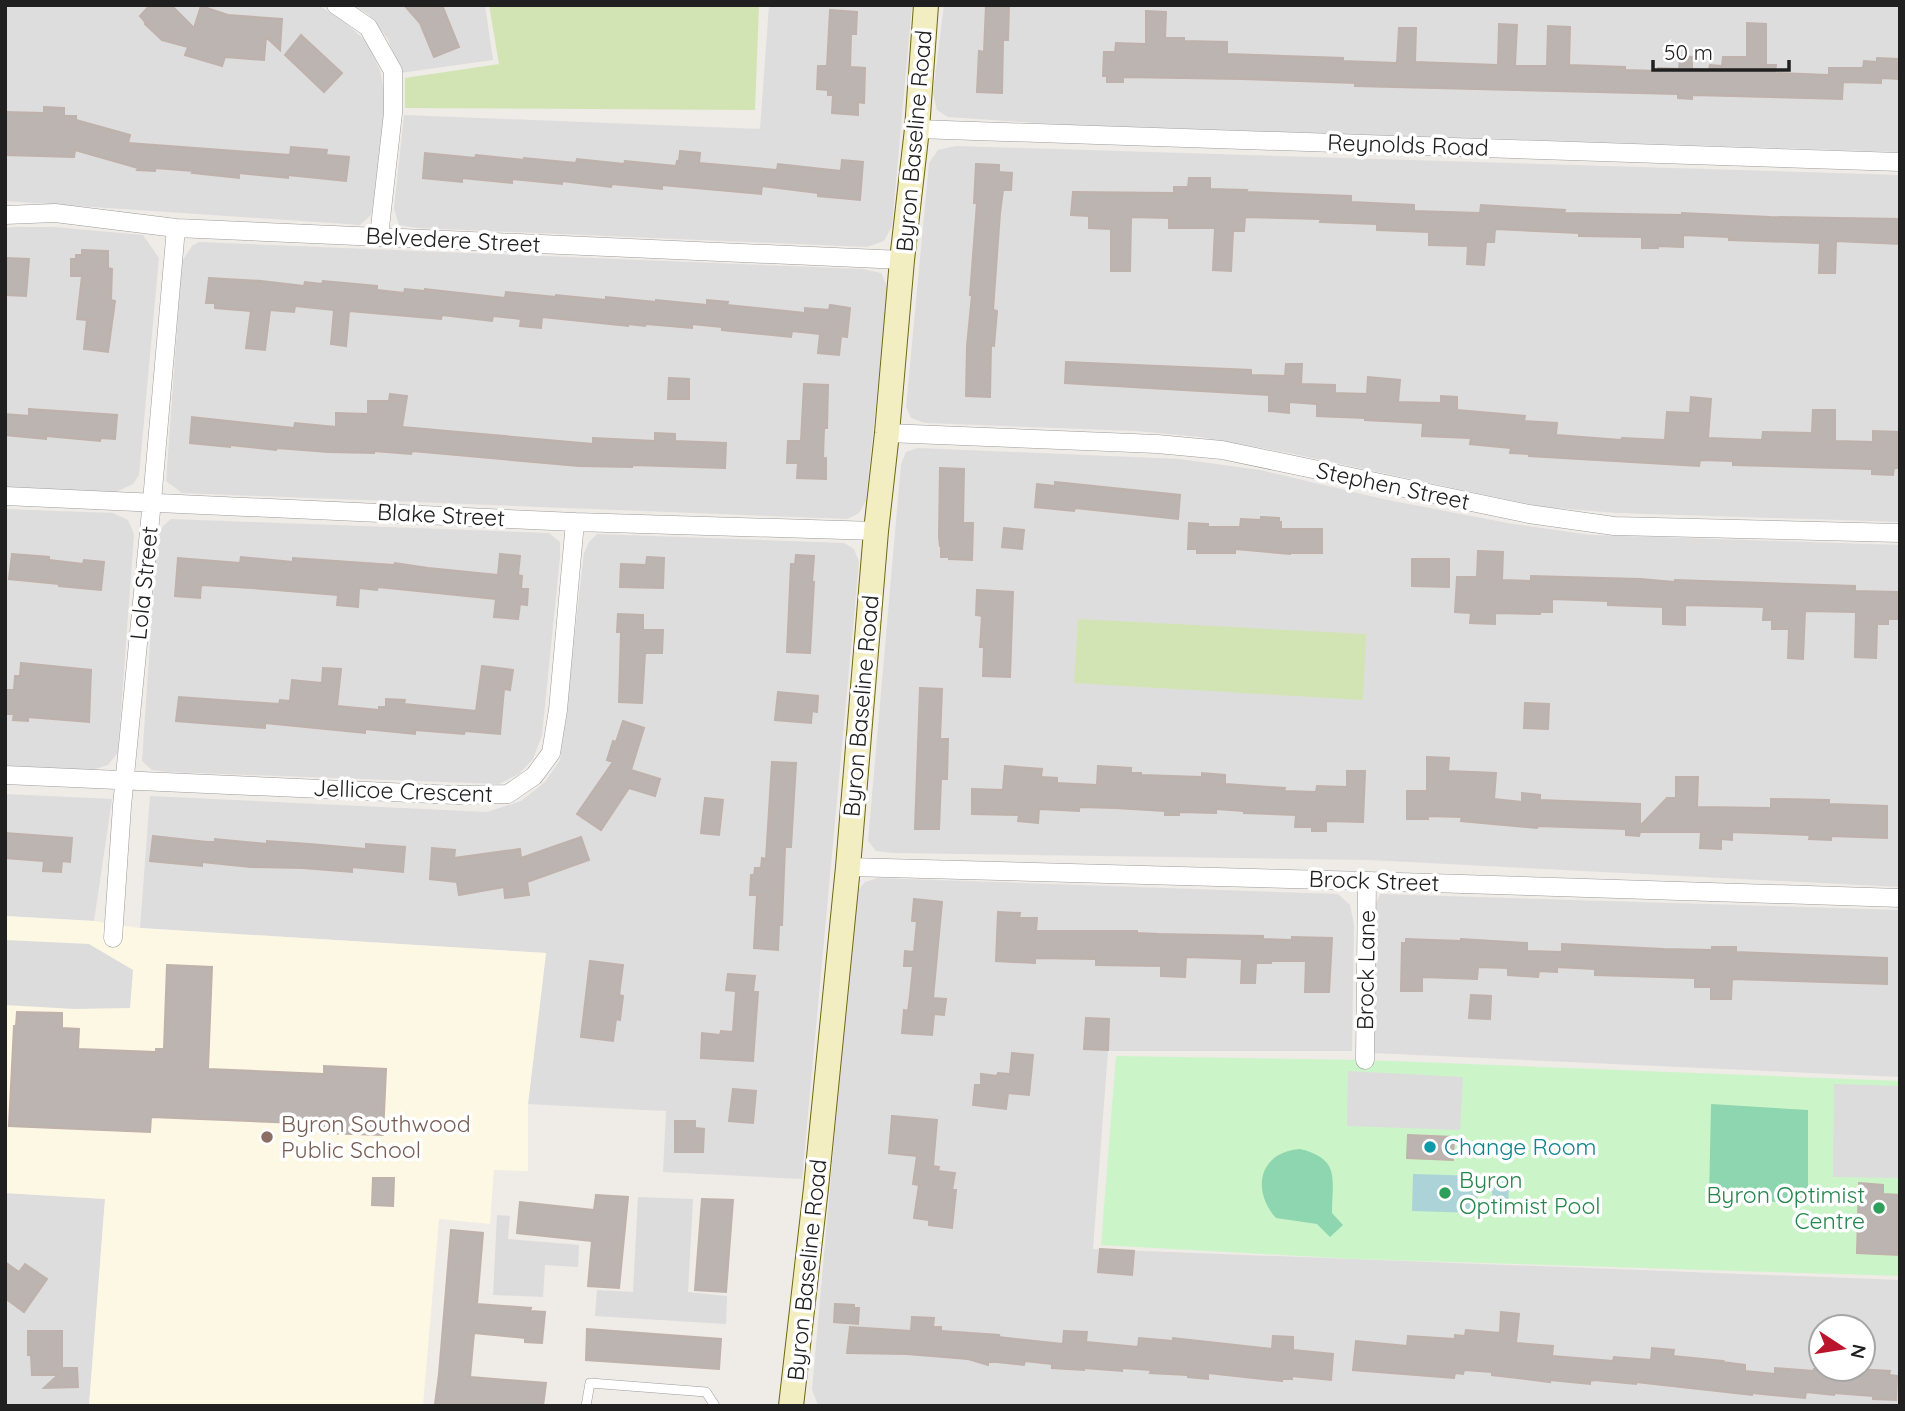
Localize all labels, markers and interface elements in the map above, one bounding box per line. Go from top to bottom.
scale bar [1653,28,1790,72]
street label: Byron Baseline Road [889,29,938,253]
text: 50 m [1664,39,1713,65]
street label: Reynolds Road [1327,127,1489,162]
street label: Belvedere Street [365,220,541,259]
street label: Stephen Street [1314,455,1473,516]
street label: Blake Street [376,497,506,532]
street label: Lola Street [123,524,164,641]
street label: Byron Baseline Road [836,594,885,818]
street label: Jellicoe Crescent [313,773,494,808]
street label: Brock Street [1308,864,1440,897]
street label: Brock Lane [1350,910,1381,1030]
place label: Byron Southwood Public School [281,1109,471,1164]
marker: Byron Southwood Public School [259,1129,275,1145]
place label: Change Room [1444,1132,1597,1161]
marker: Change Room [1422,1139,1438,1155]
street label: Byron Baseline Road [780,1158,833,1382]
place label: Byron Optimist Pool [1459,1165,1601,1220]
place label: Byron Optimist Centre [1706,1180,1865,1235]
marker: Byron Optimist Pool [1437,1185,1453,1201]
marker: Byron Optimist Centre [1871,1200,1887,1216]
north arrow [1807,1313,1877,1383]
text: N [1845,1342,1872,1361]

